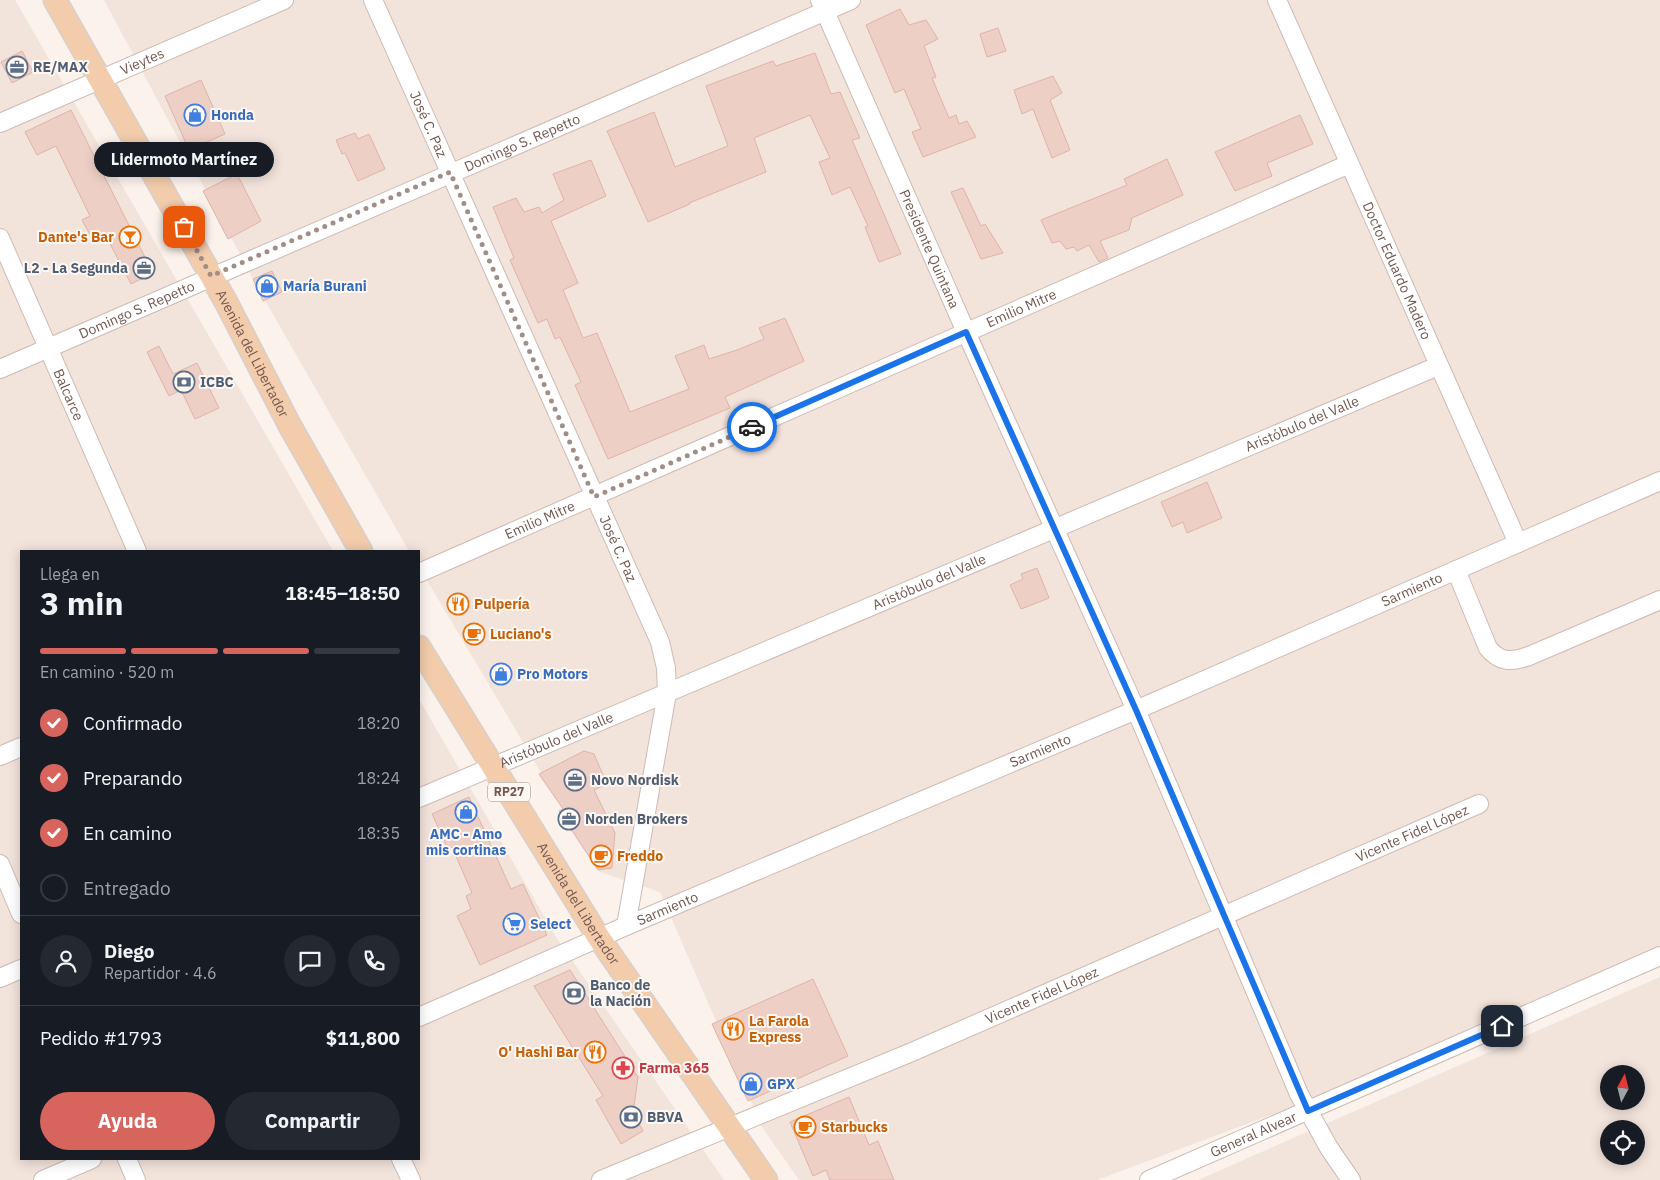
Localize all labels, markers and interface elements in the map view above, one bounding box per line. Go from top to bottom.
street label: Vieytes [118,44,167,79]
office icon: RE/MAX [5,55,29,79]
place label: RE/MAX [33,58,88,76]
street label: José C. Paz [406,88,451,161]
shop icon: Honda [183,103,207,127]
place label: Honda [211,106,254,124]
street label: Domingo S. Repetto [461,110,583,176]
callout: Lidermoto Martínez [94,142,274,177]
text: Lidermoto Martínez [111,149,257,169]
street label: Presidente Quintana [895,187,964,312]
street label: Doctor Eduardo Madero [1359,199,1436,342]
pin [163,206,205,248]
icon: bag [170,213,198,241]
bar icon: Dante's Bar [118,225,142,249]
place label: Dante's Bar [38,228,114,246]
office icon: L2 - La Segunda [132,256,156,280]
place label: L2 - La Segunda [24,259,128,277]
shop icon: María Burani [255,274,279,298]
street label: Domingo S. Repetto [76,277,198,343]
place label: María Burani [283,277,367,295]
street label: Emilio Mitre [983,285,1060,331]
street label: Avenida del Libertador [212,286,293,421]
street label: Balcarce [49,366,88,424]
bank icon: ICBC [172,370,196,394]
place label: ICBC [200,373,234,391]
street label: Aristóbulo del Valle [1242,391,1362,456]
courier [727,402,777,452]
icon: car [738,413,766,441]
street label: Emilio Mitre [502,496,578,543]
street label: José C. Paz [596,513,641,585]
street label: Aristóbulo del Valle [869,550,989,614]
text: Llega en [40,564,100,584]
street label: Sarmiento [1379,568,1445,611]
text: 18:45–18:50 [285,581,400,605]
text: 3 min [40,582,124,624]
restaurant icon: Pulpería [446,592,470,616]
place label: Pulpería [474,595,530,613]
cafe icon: Luciano's [462,622,486,646]
place label: Luciano's [490,625,552,643]
text: En camino · 520 m [40,662,174,682]
shop icon: Pro Motors [489,662,513,686]
place label: Pro Motors [517,665,588,683]
street label: Aristóbulo del Valle [497,708,616,772]
icon: check [40,709,68,737]
text: Confirmado [83,711,182,735]
text: 18:20 [357,713,400,733]
street label: Sarmiento [1007,730,1074,771]
icon: check [40,764,68,792]
text: Preparando [83,766,182,790]
text: 18:24 [357,768,400,788]
office icon: Novo Nordisk [563,768,587,792]
place label: Novo Nordisk [591,771,680,789]
road number: RP27 [488,782,530,802]
shop icon: AMC - Amo mis cortinas [454,800,478,824]
street label: Vicente Fidel López [1353,800,1472,866]
office icon: Norden Brokers [557,807,581,831]
place label: Norden Brokers [585,810,688,828]
icon: check [40,819,68,847]
text: En camino [83,821,172,845]
text: 18:35 [357,823,400,843]
place label: AMC - Amo mis cortinas [426,825,506,859]
street label: Avenida del Libertador [533,839,624,968]
cafe icon: Freddo [589,844,613,868]
place label: Freddo [617,847,663,865]
text: Entregado [83,876,171,900]
street label: Sarmiento [634,888,701,929]
supermarket icon: Select [502,912,526,936]
place label: Select [530,915,571,933]
button: person [40,935,92,987]
button: chat [284,935,336,987]
button: phone [348,935,400,987]
text: Diego [104,939,154,963]
street label: Vicente Fidel López [982,962,1102,1028]
text: Repartidor · 4.6 [104,963,217,983]
place label: Banco de la Nación [590,976,651,1010]
bank icon: Banco de la Nación [562,981,586,1005]
pin [1481,1005,1523,1047]
place label: La Farola Express [749,1012,809,1046]
icon: home [1488,1012,1516,1040]
restaurant icon: La Farola Express [721,1017,745,1041]
text: Pedido #1793 [40,1026,163,1050]
text: $11,800 [326,1026,400,1050]
restaurant icon: O' Hashi Bar [583,1040,607,1064]
place label: O' Hashi Bar [498,1043,579,1061]
pharmacy icon: Farma 365 [611,1056,635,1080]
place label: Farma 365 [639,1059,709,1077]
north arrow [1600,1065,1645,1110]
map controls [1600,1065,1645,1165]
shop icon: GPX [739,1072,763,1096]
place label: GPX [767,1075,796,1093]
button: Ayuda [40,1092,215,1150]
button: Compartir [225,1092,400,1150]
bank icon: BBVA [619,1105,643,1129]
street label: General Alvear [1207,1107,1299,1161]
place label: BBVA [647,1108,684,1126]
cafe icon: Starbucks [793,1115,817,1139]
place label: Starbucks [821,1118,888,1136]
button: locate [1600,1120,1645,1165]

